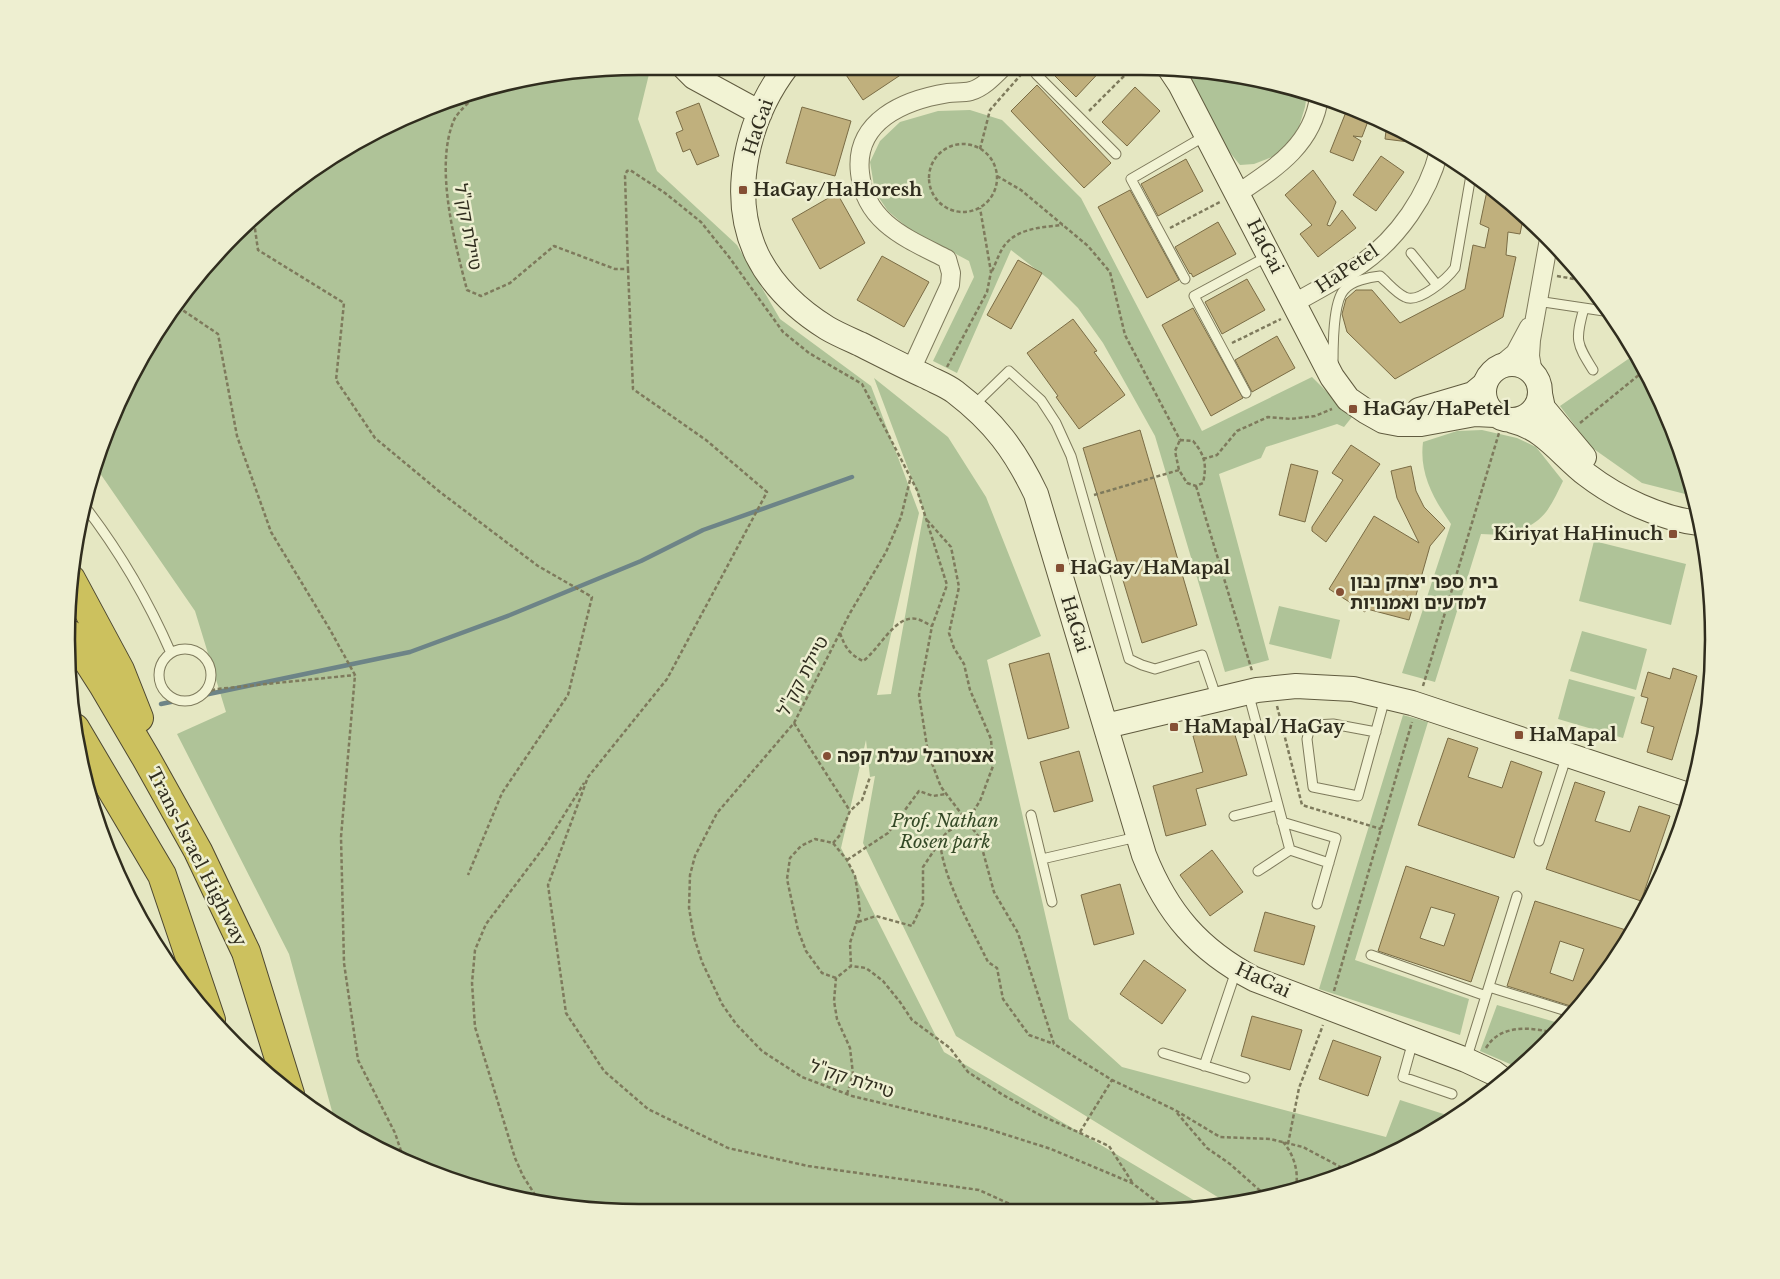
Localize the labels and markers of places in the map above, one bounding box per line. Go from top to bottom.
place label: HaGay/HaHoresh [753,179,922,201]
marker: HaGay/HaHoresh [737,184,749,196]
place label: HaGay/HaPetel [1363,398,1510,420]
marker: HaGay/HaPetel [1347,403,1359,415]
place label: Kiriyat HaHinuch [1493,523,1663,545]
marker: Kiriyat HaHinuch [1667,528,1679,540]
place label: HaGay/HaMapal [1070,557,1231,579]
marker: HaGay/HaMapal [1054,562,1066,574]
place label: בית ספר יצחק נבון למדעים ואמנויות [1350,571,1498,614]
marker: בית ספר יצחק נבון למדעים ואמנויות [1334,586,1346,598]
place label: HaMapal/HaGay [1184,716,1345,738]
marker: HaMapal/HaGay [1168,721,1180,733]
place label: HaMapal [1529,724,1617,746]
marker: HaMapal [1513,729,1525,741]
place label: אצטרובל עגלת קפה [837,745,994,767]
marker: אצטרובל עגלת קפה [821,750,833,762]

